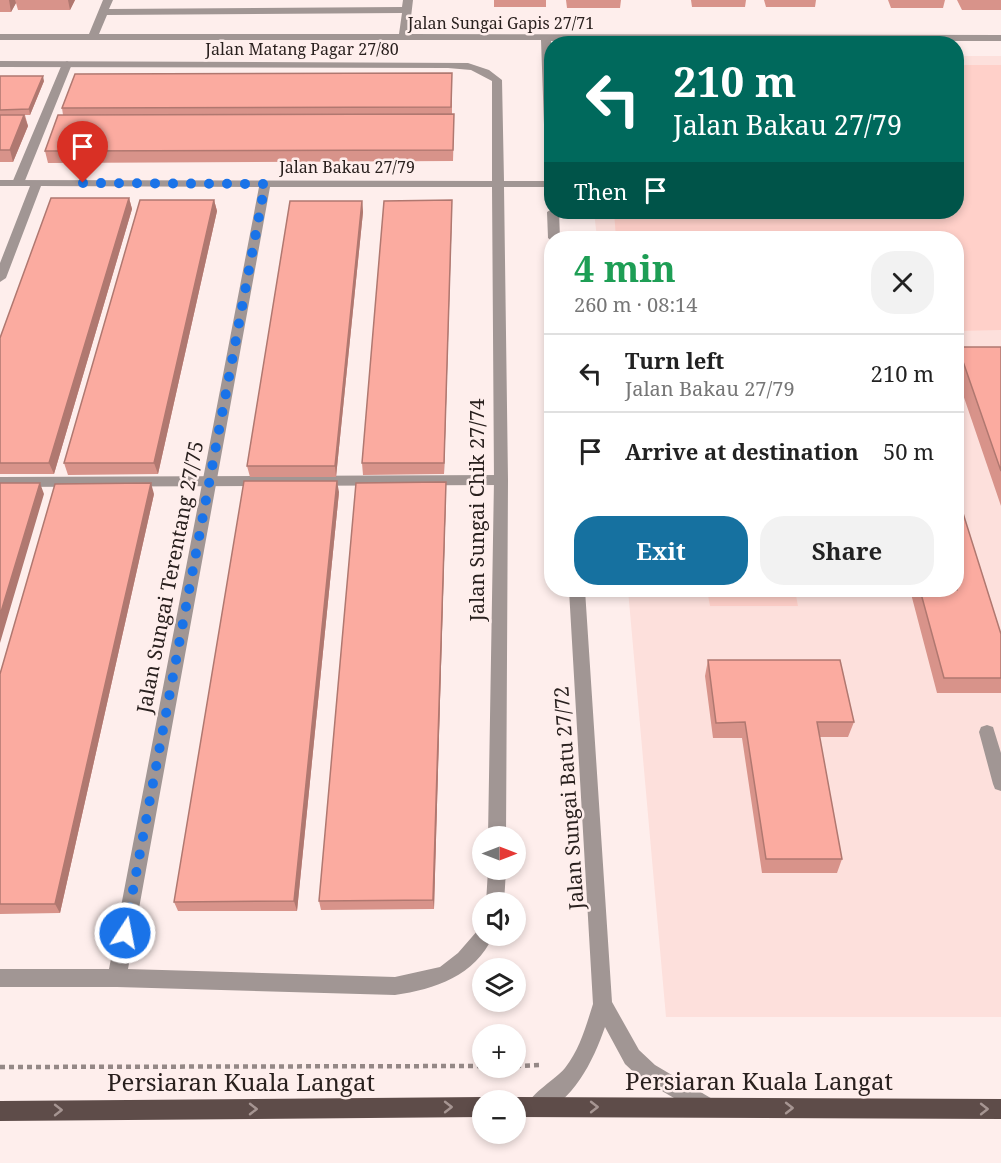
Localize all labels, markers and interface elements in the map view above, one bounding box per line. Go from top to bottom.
street label: Jalan Sungai Gapis 27/71 [407,12,594,34]
street label: Jalan Matang Pagar 27/80 [204,38,399,60]
text: 210 m [673,52,797,109]
icon: left [574,60,652,138]
text: Jalan Bakau 27/79 [673,106,902,143]
pin [57,121,108,183]
icon: arrive [66,130,99,163]
street label: Jalan Bakau 27/79 [278,156,415,178]
icon: arrive [639,174,672,207]
text: Then [574,176,627,206]
text: 4 min [574,244,676,293]
button: close [871,251,934,314]
text: 260 m · 08:14 [574,291,697,318]
text: Turn left [625,345,724,375]
icon: left [574,357,607,390]
text: 210 m [871,358,934,388]
text: Jalan Bakau 27/79 [625,375,795,402]
street label: Jalan Sungai Chik 27/74 [463,399,490,622]
icon: arrive [574,435,607,468]
text: Arrive at destination [625,436,859,466]
text: 50 m [883,436,934,466]
street label: Jalan Sungai Terentang 27/75 [130,439,209,716]
button: Exit [574,516,748,585]
button: Share [760,516,934,585]
street label: Jalan Sungai Batu 27/72 [547,685,590,912]
north arrow [472,826,526,880]
map controls [472,826,526,1144]
button: sound [472,892,526,946]
position arrow [93,901,157,965]
button: layers [472,958,526,1012]
button: + [472,1024,526,1078]
street label: Persiaran Kuala Langat [625,1064,893,1097]
street label: Persiaran Kuala Langat [107,1065,375,1098]
button: − [472,1090,526,1144]
one-way arrow [444,1101,453,1113]
one-way arrow [590,1101,599,1113]
one-way arrow [785,1102,794,1114]
one-way arrow [249,1103,258,1115]
one-way arrow [980,1103,989,1115]
one-way arrow [54,1104,63,1116]

